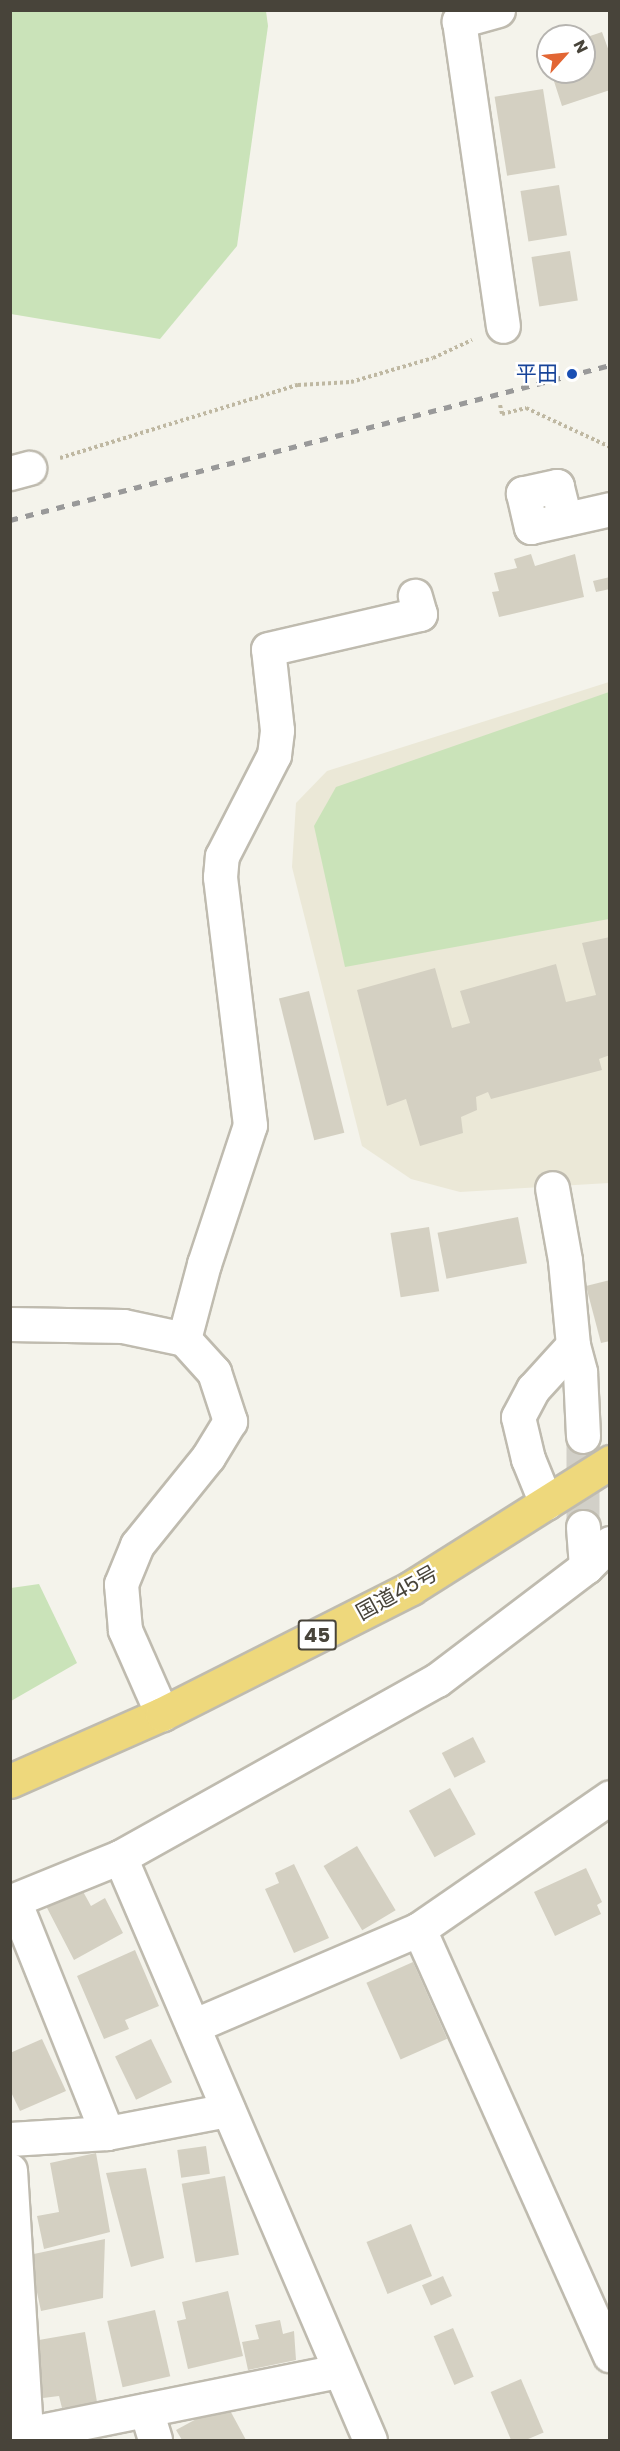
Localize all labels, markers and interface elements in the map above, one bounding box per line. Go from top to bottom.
north arrow [536,24,596,84]
text: N [568,36,594,57]
place label: 平田 [516,361,558,387]
marker: 平田 [563,365,581,383]
street label: 国道45号 [352,1560,442,1626]
road number: 45 [298,1618,336,1652]

